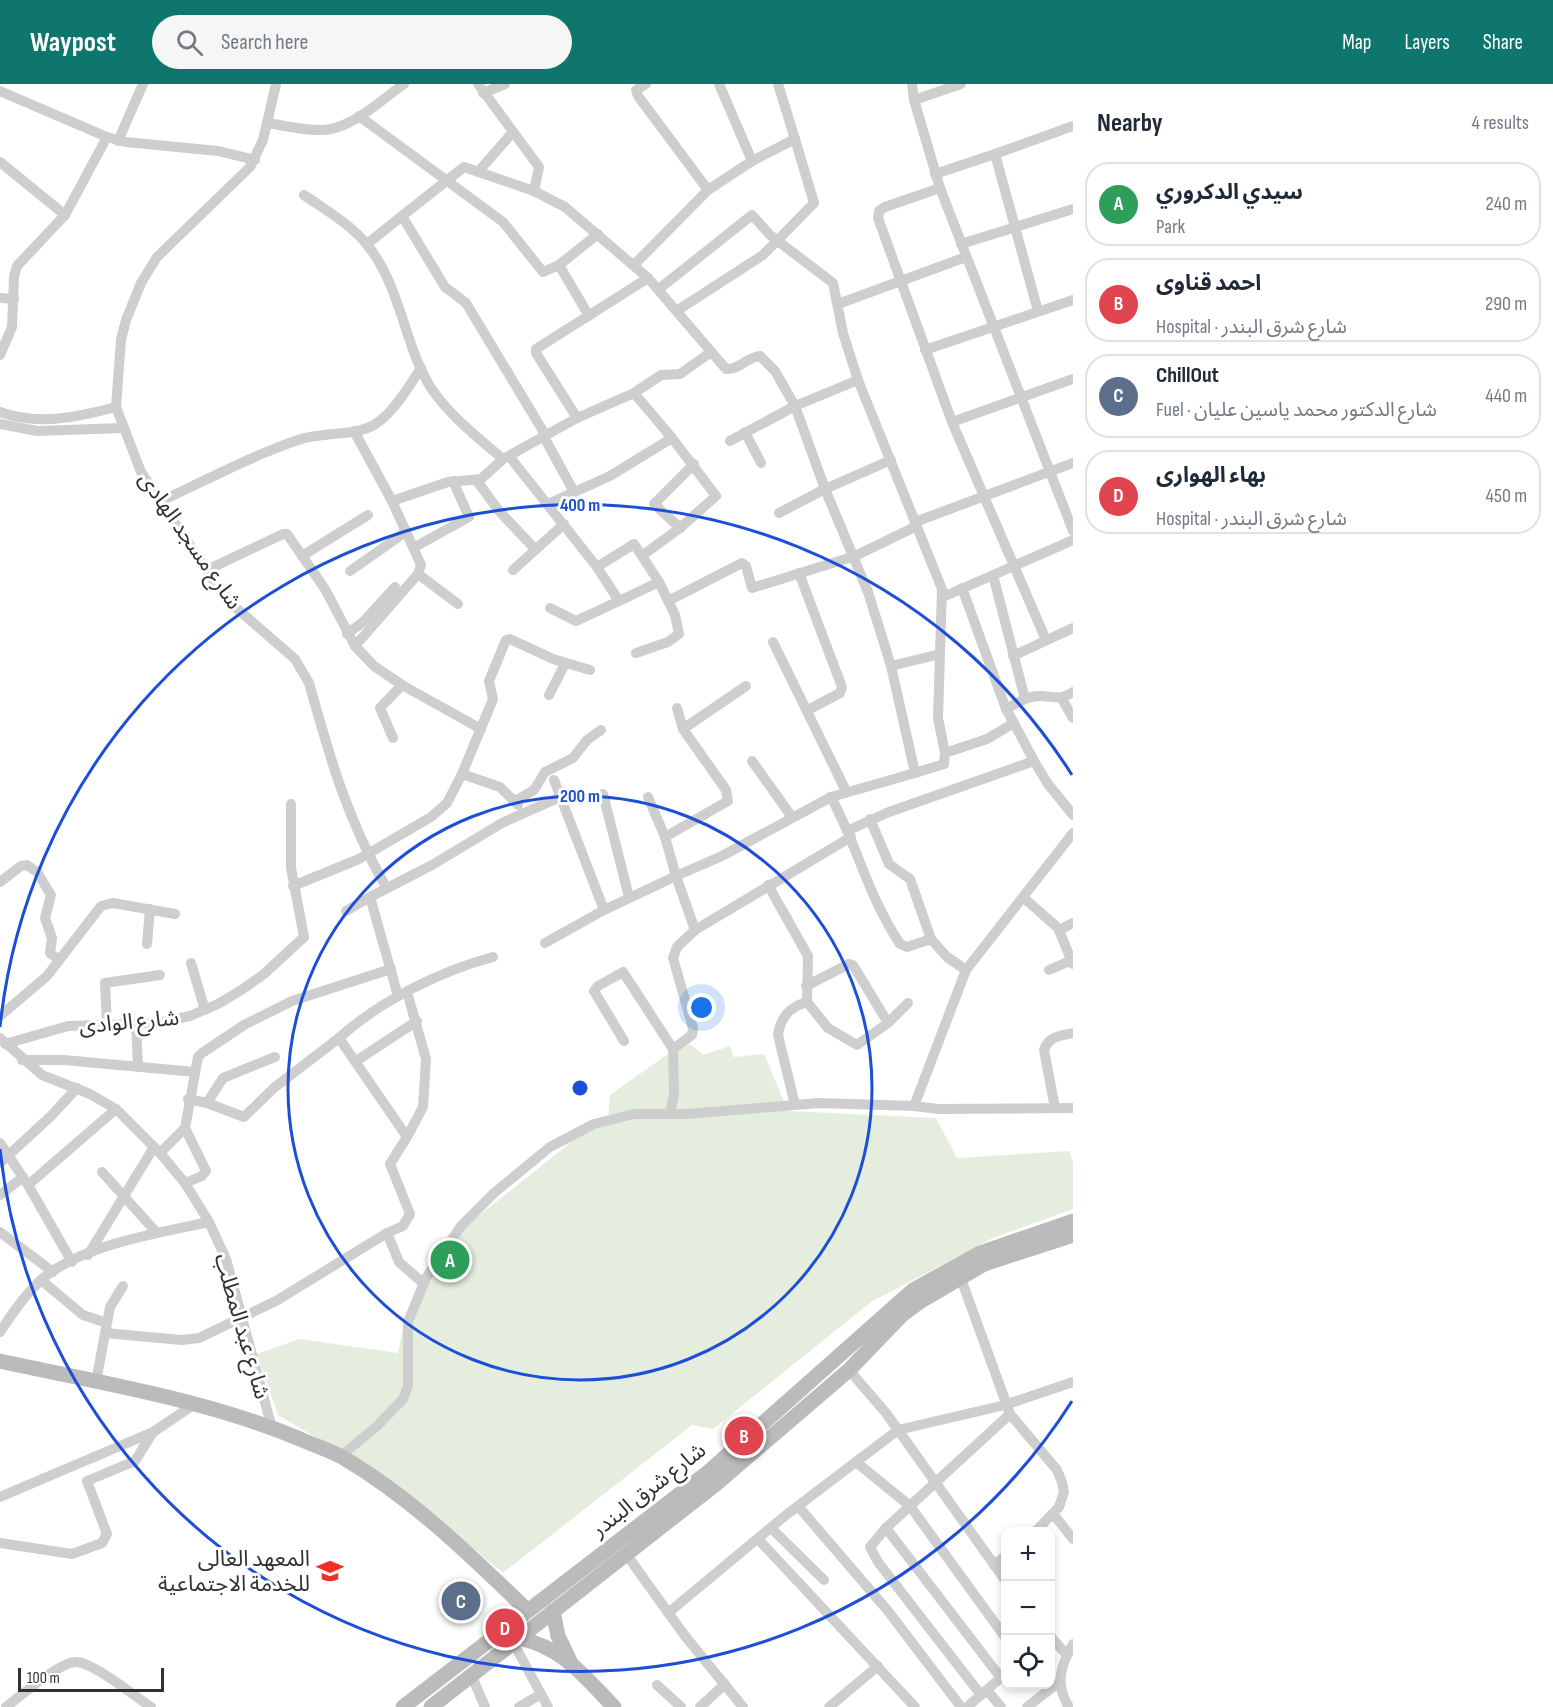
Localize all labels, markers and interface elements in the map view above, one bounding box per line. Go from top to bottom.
search box [152,15,572,69]
text: Waypost [30,26,116,59]
icon: search [173,26,206,59]
text: Search here [221,29,308,56]
text: Map [1342,30,1371,55]
text: Layers [1404,30,1450,55]
text: Share [1483,30,1523,55]
text: Nearby [1097,108,1163,139]
text: 4 results [1472,111,1529,135]
text: سيدي الدكروري [1156,179,1303,206]
text: A [1114,192,1123,216]
text: 240 m [1486,192,1527,216]
text: Park [1156,215,1185,239]
text: احمد قناوى [1156,270,1261,297]
text: B [1114,292,1123,316]
text: 290 m [1485,292,1527,316]
text: Hospital · شارع شرق البندر [1156,315,1347,339]
text: ChillOut [1156,362,1219,389]
text: C [1113,384,1124,408]
text: 440 m [1485,384,1527,408]
text: Fuel · شارع الدكتور محمد ياسين عليان [1156,398,1437,422]
text: بهاء الهوارى [1156,462,1266,489]
street label: شارع مسجد الهادى [131,467,247,616]
text: D [1113,484,1124,508]
text: 450 m [1486,484,1527,508]
text: 400 m [560,495,600,516]
text: Hospital · شارع شرق البندر [1156,507,1347,531]
text: 200 m [560,786,600,807]
your location [687,993,716,1022]
street label: شارع الوادى [78,1005,180,1042]
centre of rings [570,1078,590,1098]
pin: A [430,1238,470,1282]
street label: شارع عبد المطلب [206,1251,275,1403]
pin: B [724,1414,764,1458]
street label: شارع شرق البندر [585,1437,713,1546]
map controls [1001,1527,1055,1689]
button: + [1001,1527,1055,1581]
place label: المعهد العالى للخدمة الاجتماعية [158,1546,310,1598]
school or university icon: المعهد العالى للخدمة الاجتماعية [315,1556,345,1586]
pin: C [442,1578,480,1624]
button: − [1001,1581,1055,1635]
pin: D [486,1606,524,1650]
button: locate [1001,1635,1055,1689]
scale bar [18,1665,164,1692]
text: 100 m [27,1669,60,1688]

